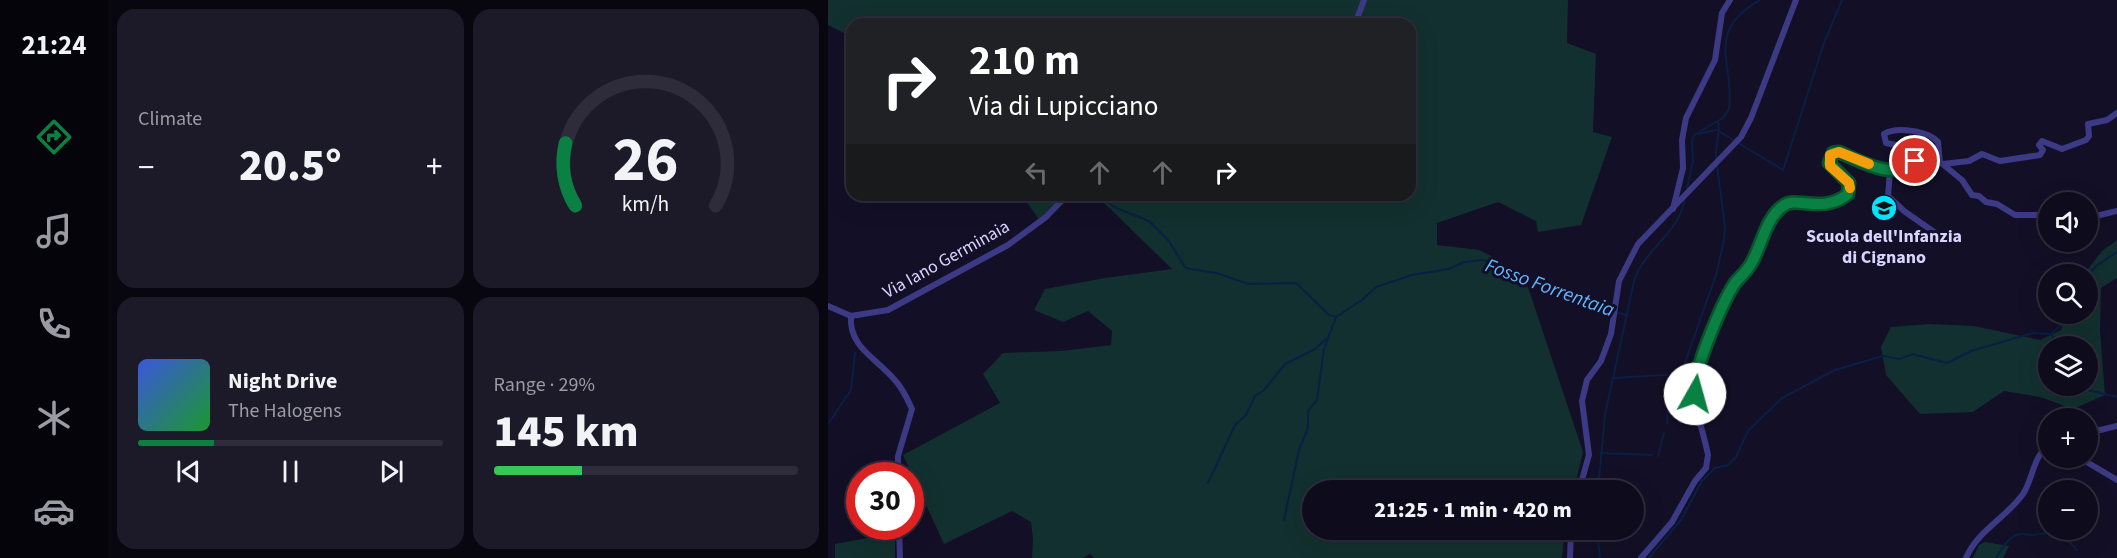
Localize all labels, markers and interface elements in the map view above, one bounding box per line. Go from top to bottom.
text: 21:24 [21,26,87,65]
text: 210 m [969,31,1080,91]
icon: right [870,42,948,120]
text: Via di Lupicciano [969,87,1158,126]
text: Climate [138,105,202,133]
icon: directions [33,116,75,158]
text: 26 [613,116,679,205]
text: 20.5° [239,134,342,198]
pin [1889,135,1940,186]
text: − [138,144,154,191]
text: + [426,144,443,191]
icon: arrive [1898,144,1931,177]
icon: left [1020,156,1053,189]
icon: ahead [1083,156,1116,189]
icon: ahead [1146,156,1179,189]
icon: right [1209,156,1242,189]
text: km/h [622,189,670,220]
map controls [2038,192,2098,540]
button: sound [2038,192,2098,252]
school or university icon: Scuola dell'Infanzia di Cignano [1869,193,1899,223]
icon: music [33,210,75,252]
street label: Via Iano Germinaia [878,214,1014,305]
place label: Scuola dell'Infanzia di Cignano [1806,224,1962,270]
water label: Fosso Forrentaia [1481,252,1618,324]
button: search [2038,264,2098,324]
icon: phone [33,303,75,345]
button: layers [2038,336,2098,396]
position arrow [1663,362,1727,426]
text: Night Drive [228,365,337,397]
text: Range · 29% [494,371,595,399]
icon: climate [33,397,75,439]
text: The Halogens [228,397,342,425]
text: 145 km [494,400,639,464]
button: + [2038,408,2098,468]
icon: previous [172,455,205,488]
icon: pause [274,455,307,488]
icon: next [375,455,408,488]
speed limit sign: 30 [846,462,924,540]
button: − [2038,480,2098,540]
icon: car [33,490,75,532]
text: 21:25 · 1 min · 420 m [1374,494,1572,526]

